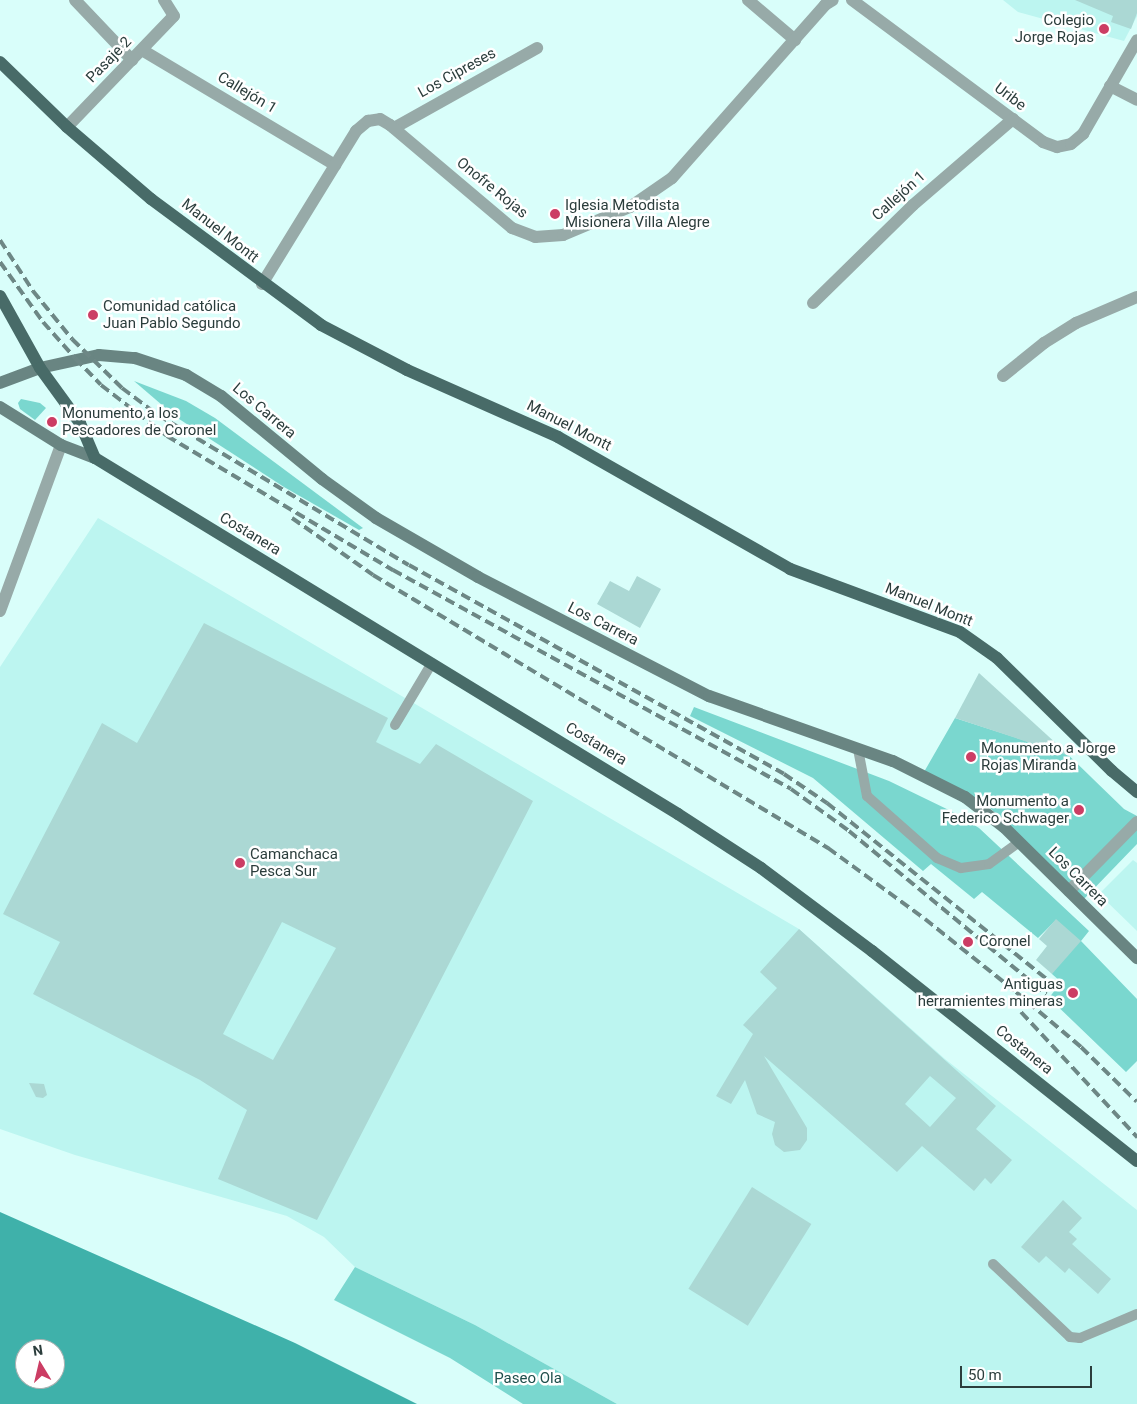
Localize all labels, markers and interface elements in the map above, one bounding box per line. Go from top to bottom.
place label: Colegio Jorge Rojas [1015,11,1094,46]
marker: Colegio Jorge Rojas [1098,23,1110,35]
street label: Pasaje 2 [83,33,135,87]
street label: Los Cipreses [415,44,499,102]
street label: Callejón 1 [214,68,280,118]
street label: Uribe [991,79,1029,115]
street label: Onofre Rojas [453,154,531,222]
street label: Callejón 1 [869,167,929,225]
street label: Manuel Montt [178,195,262,267]
place label: Iglesia Metodista Misionera Villa Alegre [565,196,710,231]
marker: Iglesia Metodista Misionera Villa Alegre [549,208,561,220]
place label: Comunidad católica Juan Pablo Segundo [103,297,240,332]
marker: Comunidad católica Juan Pablo Segundo [87,309,99,321]
street label: Los Carrera [229,379,299,443]
street label: Manuel Montt [524,397,614,455]
place label: Monumento a los Pescadores de Coronel [62,404,216,439]
marker: Monumento a los Pescadores de Coronel [46,416,58,428]
street label: Costanera [216,509,284,559]
street label: Manuel Montt [883,579,975,631]
street label: Los Carrera [565,599,641,649]
street label: Costanera [562,719,630,769]
place label: Monumento a Jorge Rojas Miranda [981,739,1116,774]
marker: Monumento a Jorge Rojas Miranda [965,751,977,763]
place label: Monumento a Federico Schwager [942,792,1069,827]
marker: Monumento a Federico Schwager [1073,804,1085,816]
street label: Los Carrera [1044,843,1112,911]
place label: Camanchaca Pesca Sur [250,845,338,880]
marker: Camanchaca Pesca Sur [234,857,246,869]
place label: Coronel [979,933,1031,951]
marker: Coronel [961,935,975,949]
place label: Antiguas herramientes mineras [918,975,1063,1010]
marker: Antiguas herramientes mineras [1067,987,1079,999]
street label: Costanera [992,1022,1056,1078]
north arrow [15,1339,65,1389]
text: N [32,1341,44,1359]
scale bar [962,1356,1094,1388]
text: 50 m [968,1366,1002,1384]
park label: Paseo Ola [494,1370,562,1388]

